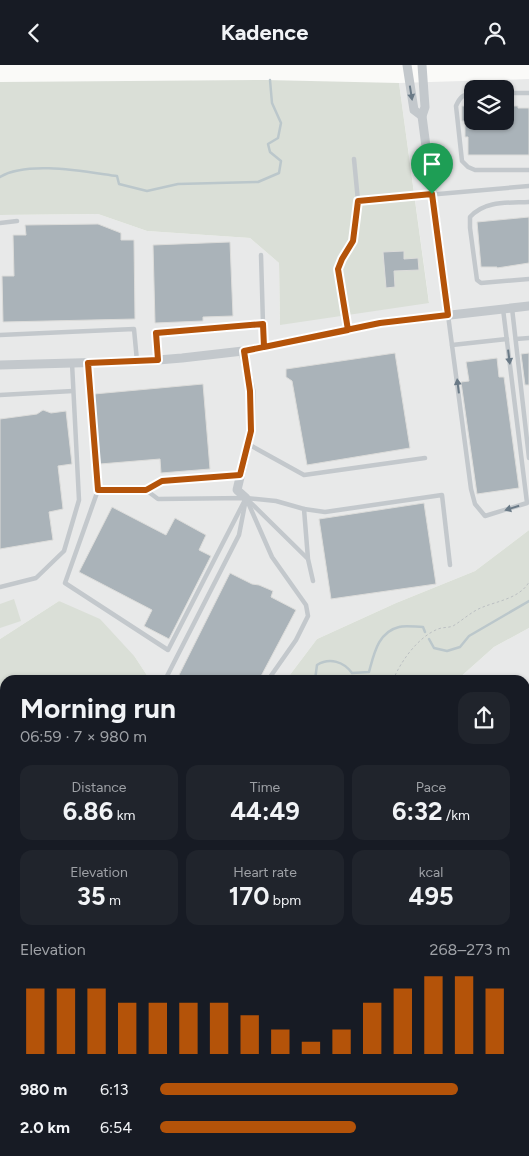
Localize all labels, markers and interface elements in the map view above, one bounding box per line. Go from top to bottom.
icon: back [20,19,48,47]
text: Kadence [221,19,308,46]
icon: person [481,19,509,47]
map controls [464,80,514,130]
button: layers [464,80,514,130]
one-way arrow [407,85,415,101]
pin [411,143,453,194]
icon: arrive [418,150,446,178]
one-way arrow [505,349,513,365]
one-way arrow [454,378,462,394]
one-way arrow [504,504,519,512]
text: Morning run [20,691,176,725]
button: share [458,692,510,744]
text: 06:59 · 7 × 980 m [20,727,147,746]
text: Distance [72,779,126,796]
text: Time [250,779,280,796]
text: Pace [416,779,446,796]
text: 6.86 [63,796,113,826]
text: 44:49 [230,796,300,826]
text: 6:32 [392,796,442,826]
text: km [113,807,135,824]
text: /km [442,807,470,824]
text: Elevation [70,864,128,881]
text: Heart rate [233,864,297,881]
text: kcal [419,864,443,881]
text: 35 [77,881,106,911]
text: 170 [229,881,269,911]
text: 495 [409,881,453,911]
text: m [106,892,121,909]
text: bpm [269,892,301,909]
text: Elevation [20,940,86,959]
text: 268–273 m [430,940,510,959]
text: 980 m [20,1080,67,1099]
text: 6:13 [100,1080,128,1099]
text: 2.0 km [20,1118,70,1137]
text: 6:54 [100,1118,132,1137]

